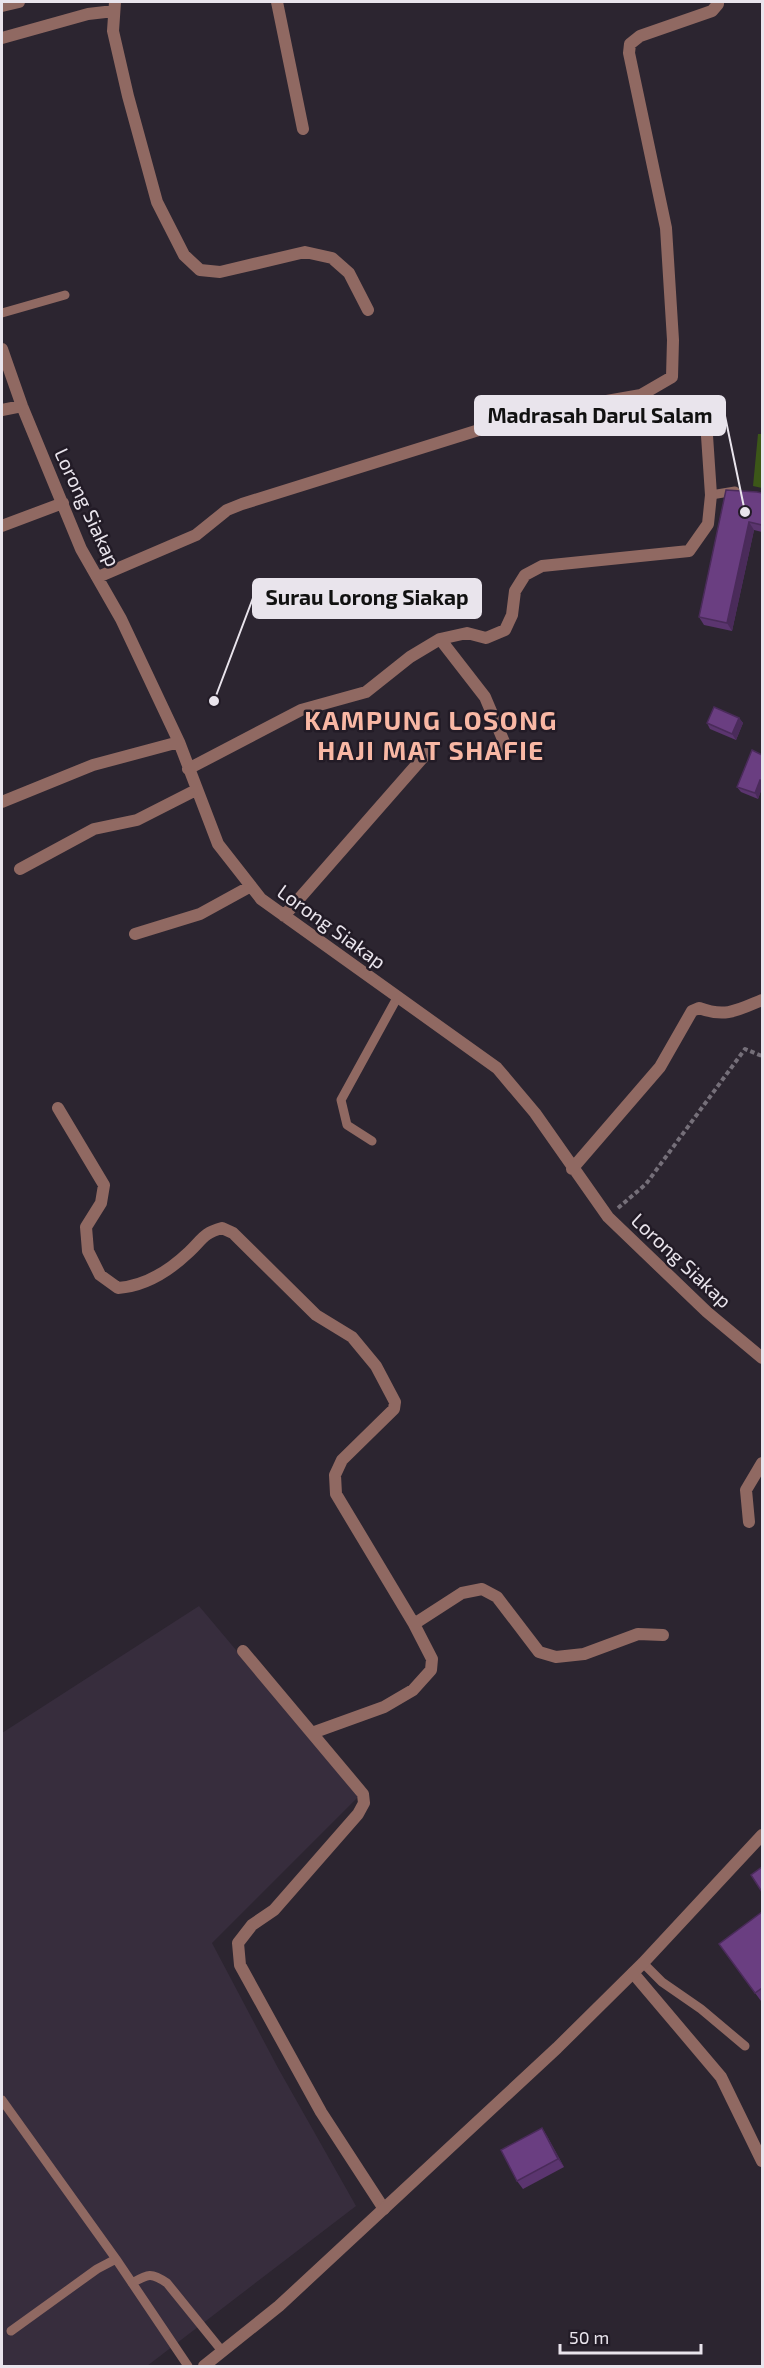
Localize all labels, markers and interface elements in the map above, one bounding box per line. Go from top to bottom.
callout: Madrasah Darul Salam [475,396,725,435]
text: Madrasah Darul Salam [487,402,713,427]
street label: Lorong Siakap [50,444,126,570]
callout: Surau Lorong Siakap [253,579,481,618]
text: Surau Lorong Siakap [265,584,469,609]
district label: KAMPUNG LOSONG HAJI MAT SHAFIE [304,704,558,765]
street label: Lorong Siakap [273,879,391,973]
street label: Lorong Siakap [627,1208,737,1312]
scale bar [560,2317,701,2355]
text: 50 m [569,2326,609,2348]

